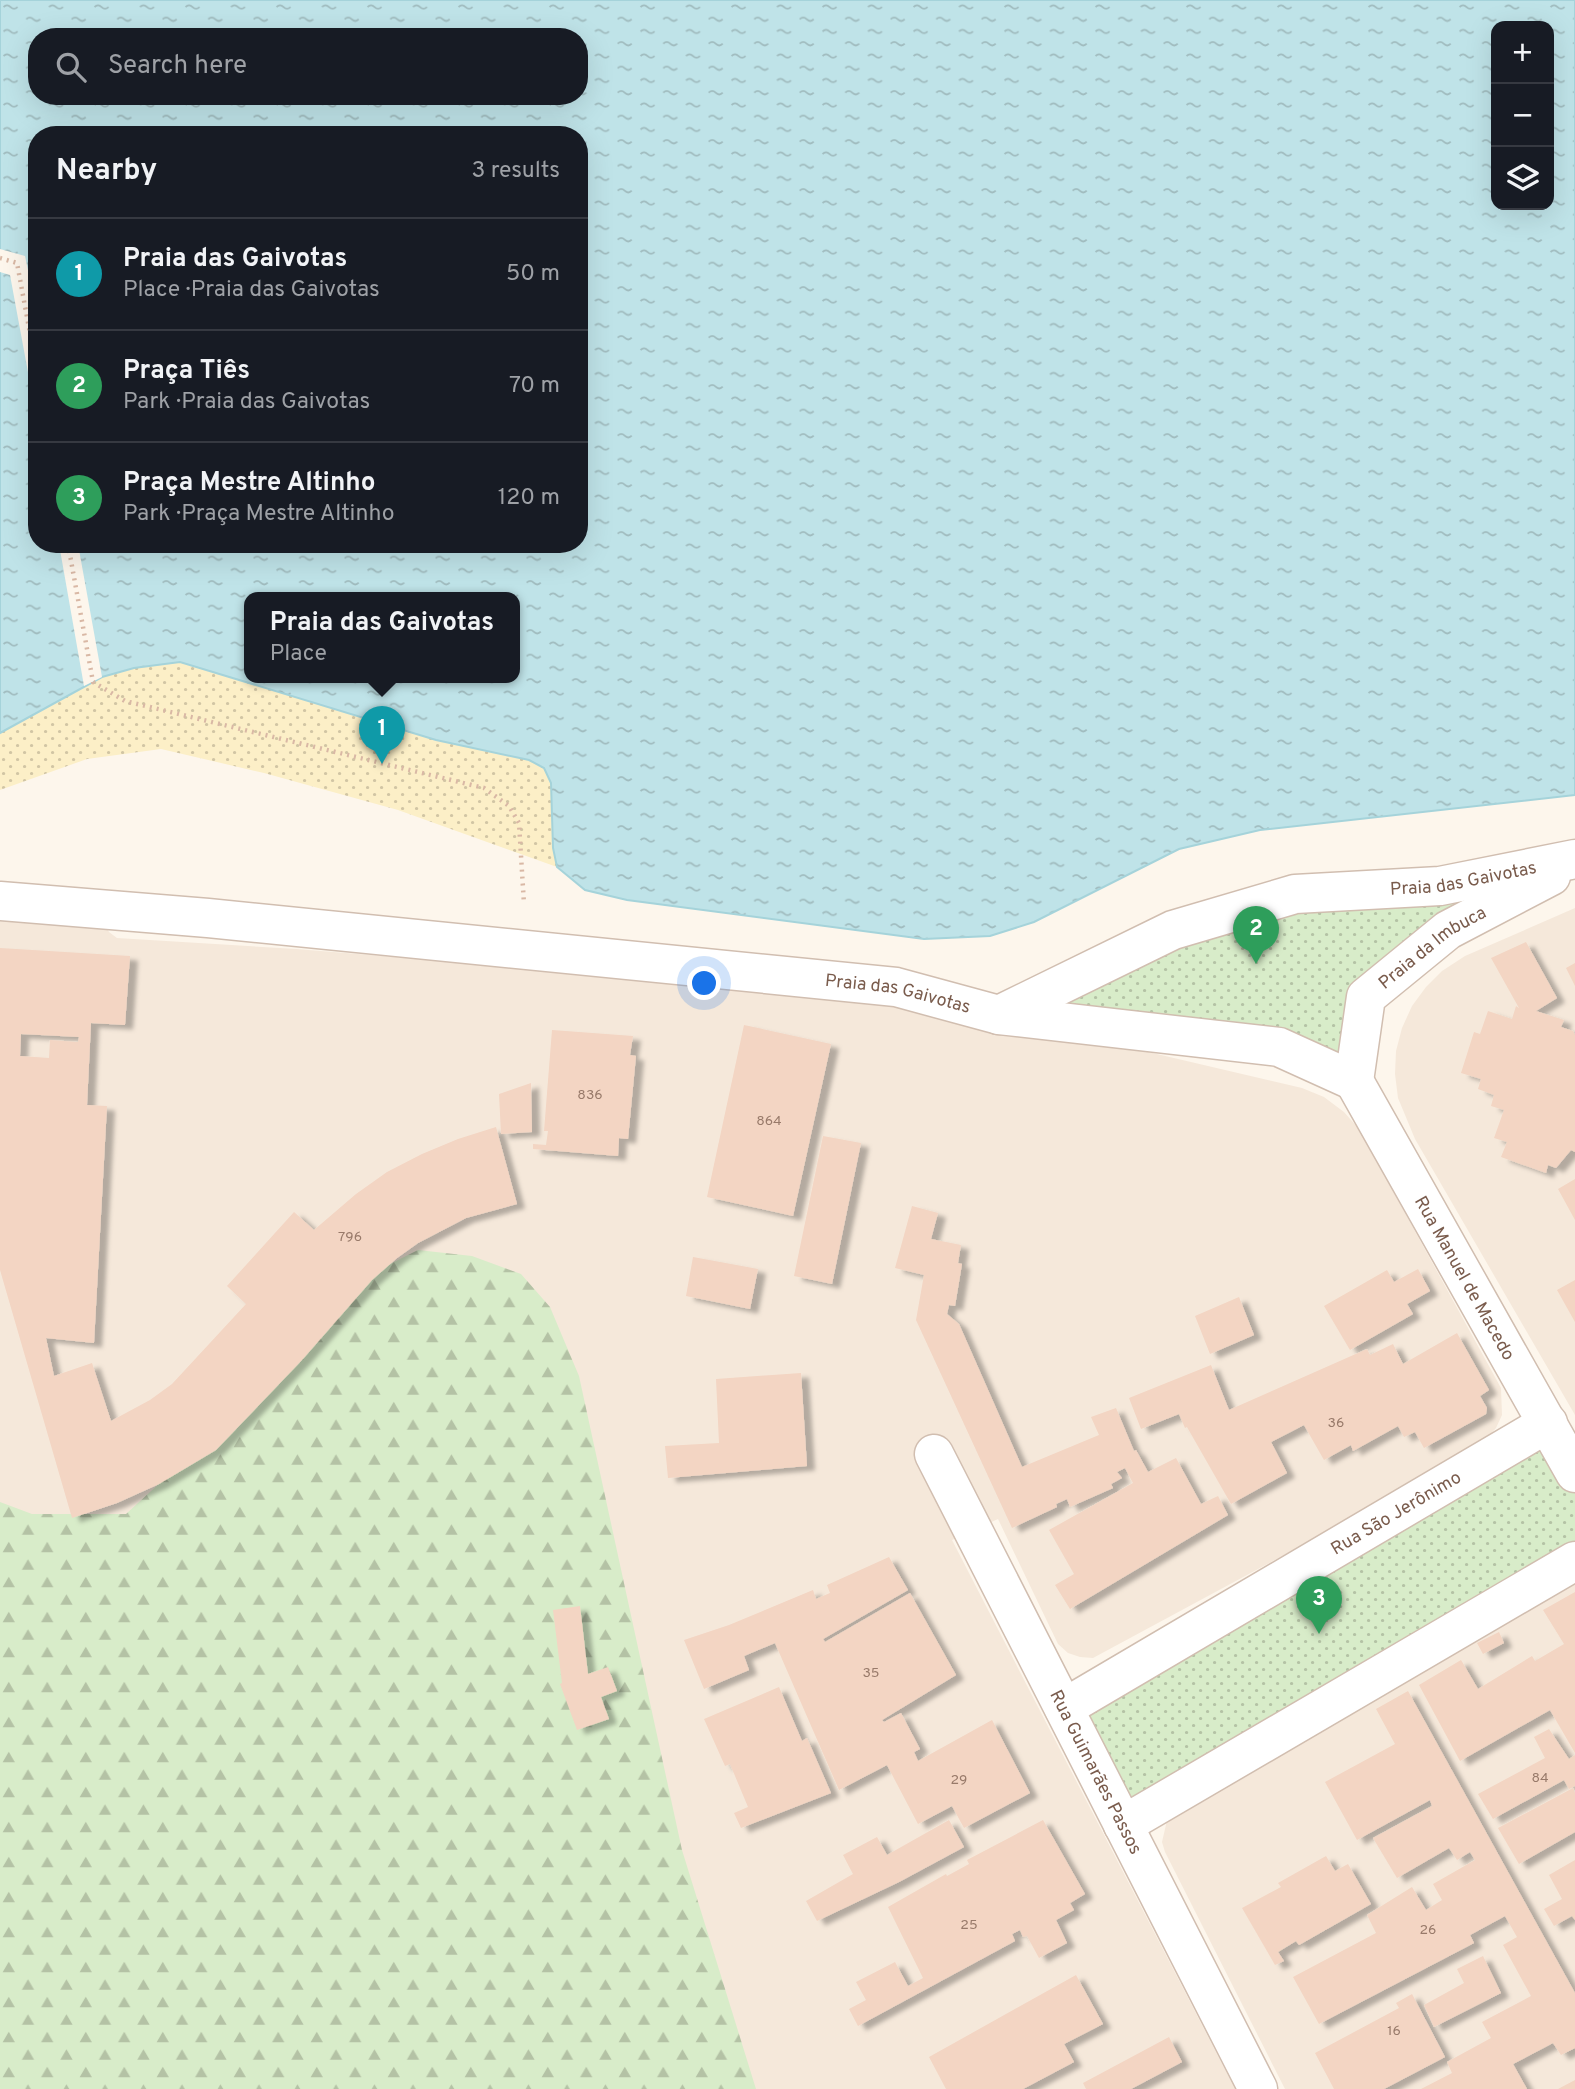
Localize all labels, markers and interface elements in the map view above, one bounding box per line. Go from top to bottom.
map controls [1491,21,1554,210]
button: + [1491,21,1554,84]
search box [28,28,588,105]
icon: search [52,48,90,86]
text: Search here [108,50,247,83]
button: − [1491,84,1554,147]
button: layers [1491,147,1554,210]
text: Nearby [56,153,157,190]
text: 3 results [471,157,560,186]
text: Praia das Gaivotas [123,243,347,276]
text: 1 [74,260,84,289]
text: 50 m [506,260,560,289]
text: Place · Praia das Gaivotas [123,276,380,305]
text: Praça Tiês [123,355,250,388]
text: 2 [72,372,86,401]
text: 70 m [509,372,560,401]
text: Park · Praia das Gaivotas [123,388,370,417]
text: Praça Mestre Altinho [123,467,376,500]
text: 3 [72,484,86,513]
text: 120 m [498,484,560,513]
text: Park · Praça Mestre Altinho [123,500,395,529]
popup [244,592,520,683]
text: Praia das Gaivotas [270,607,494,640]
text: Place [270,640,327,669]
pin: 1 [359,706,405,764]
street label: Praia das Gaivotas [1389,857,1539,902]
street label: Praia da Imbuca [1374,902,1491,995]
pin: 2 [1233,906,1279,964]
your location [687,966,721,1000]
street label: Praia das Gaivotas [824,970,973,1020]
house number: 836 [577,1087,603,1104]
house number: 864 [756,1113,782,1130]
street label: Rua Manuel de Macedo [1408,1192,1519,1365]
house number: 796 [338,1229,362,1246]
house number: 36 [1328,1415,1344,1432]
street label: Rua São Jerônimo [1327,1467,1466,1561]
pin: 3 [1296,1576,1342,1634]
house number: 35 [862,1665,880,1682]
street label: Rua Guimarães Passos [1043,1687,1146,1859]
house number: 84 [1531,1770,1549,1787]
house number: 29 [951,1772,967,1789]
house number: 25 [960,1917,978,1934]
house number: 26 [1420,1922,1436,1939]
house number: 16 [1387,2023,1401,2040]

